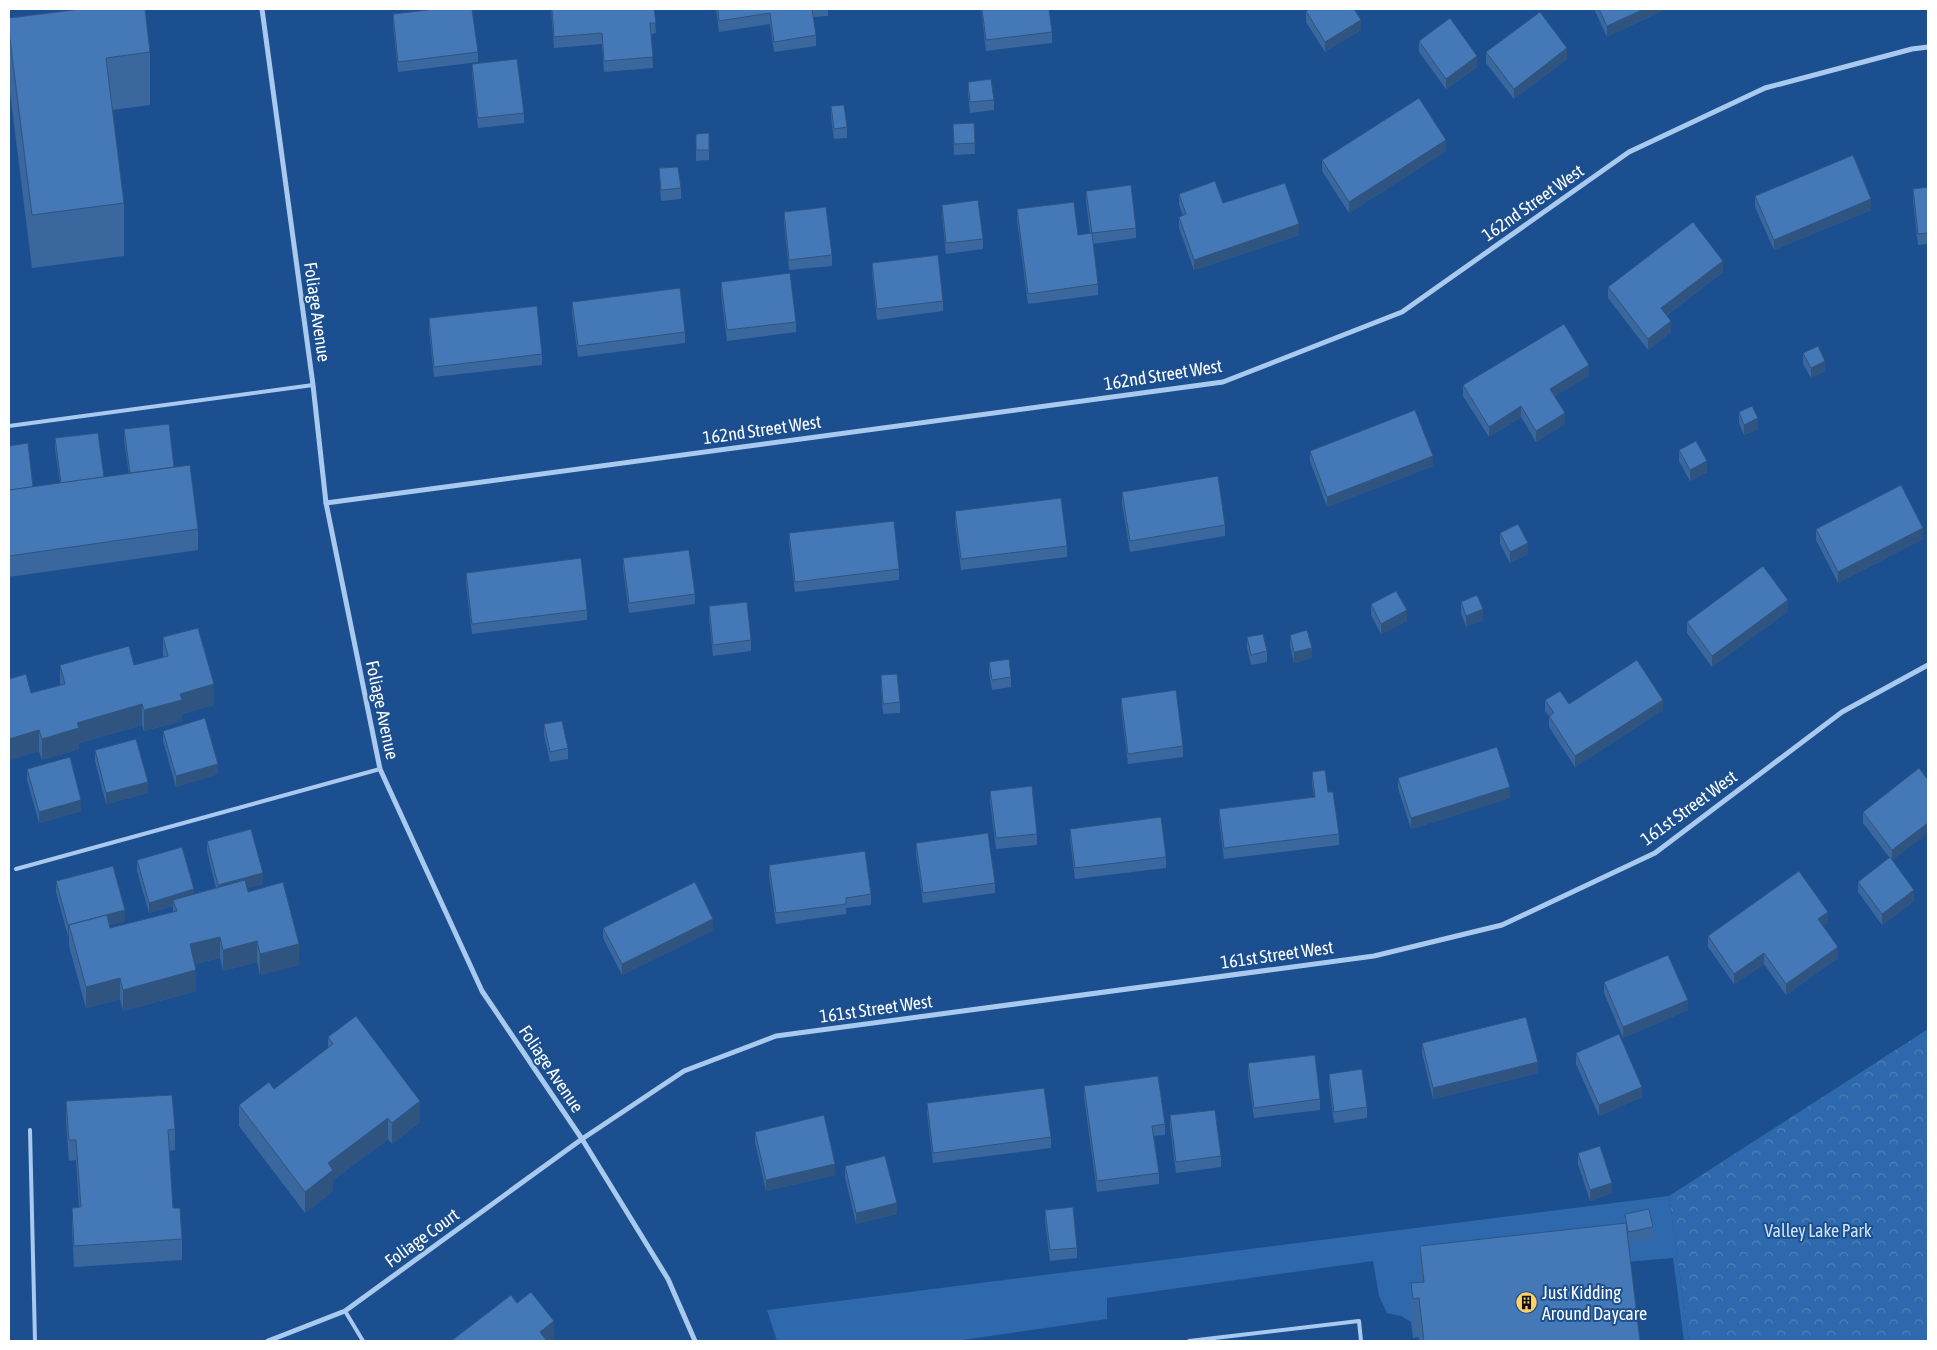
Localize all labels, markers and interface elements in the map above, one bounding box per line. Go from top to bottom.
street label: 162nd Street West [1478,160,1588,245]
street label: Foliage Avenue [300,261,335,363]
street label: 162nd Street West [1102,355,1223,394]
street label: 162nd Street West [701,411,822,448]
street label: Foliage Avenue [362,659,403,761]
street label: 161st Street West [1637,766,1741,849]
street label: 161st Street West [1219,936,1335,973]
street label: 161st Street West [818,990,934,1027]
street label: Foliage Avenue [515,1021,588,1116]
street label: Foliage Court [381,1204,463,1271]
park label: Valley Lake Park [1764,1220,1872,1241]
place label: Just Kidding Around Daycare [1542,1282,1647,1324]
building icon: Just Kidding Around Daycare [1514,1291,1538,1315]

